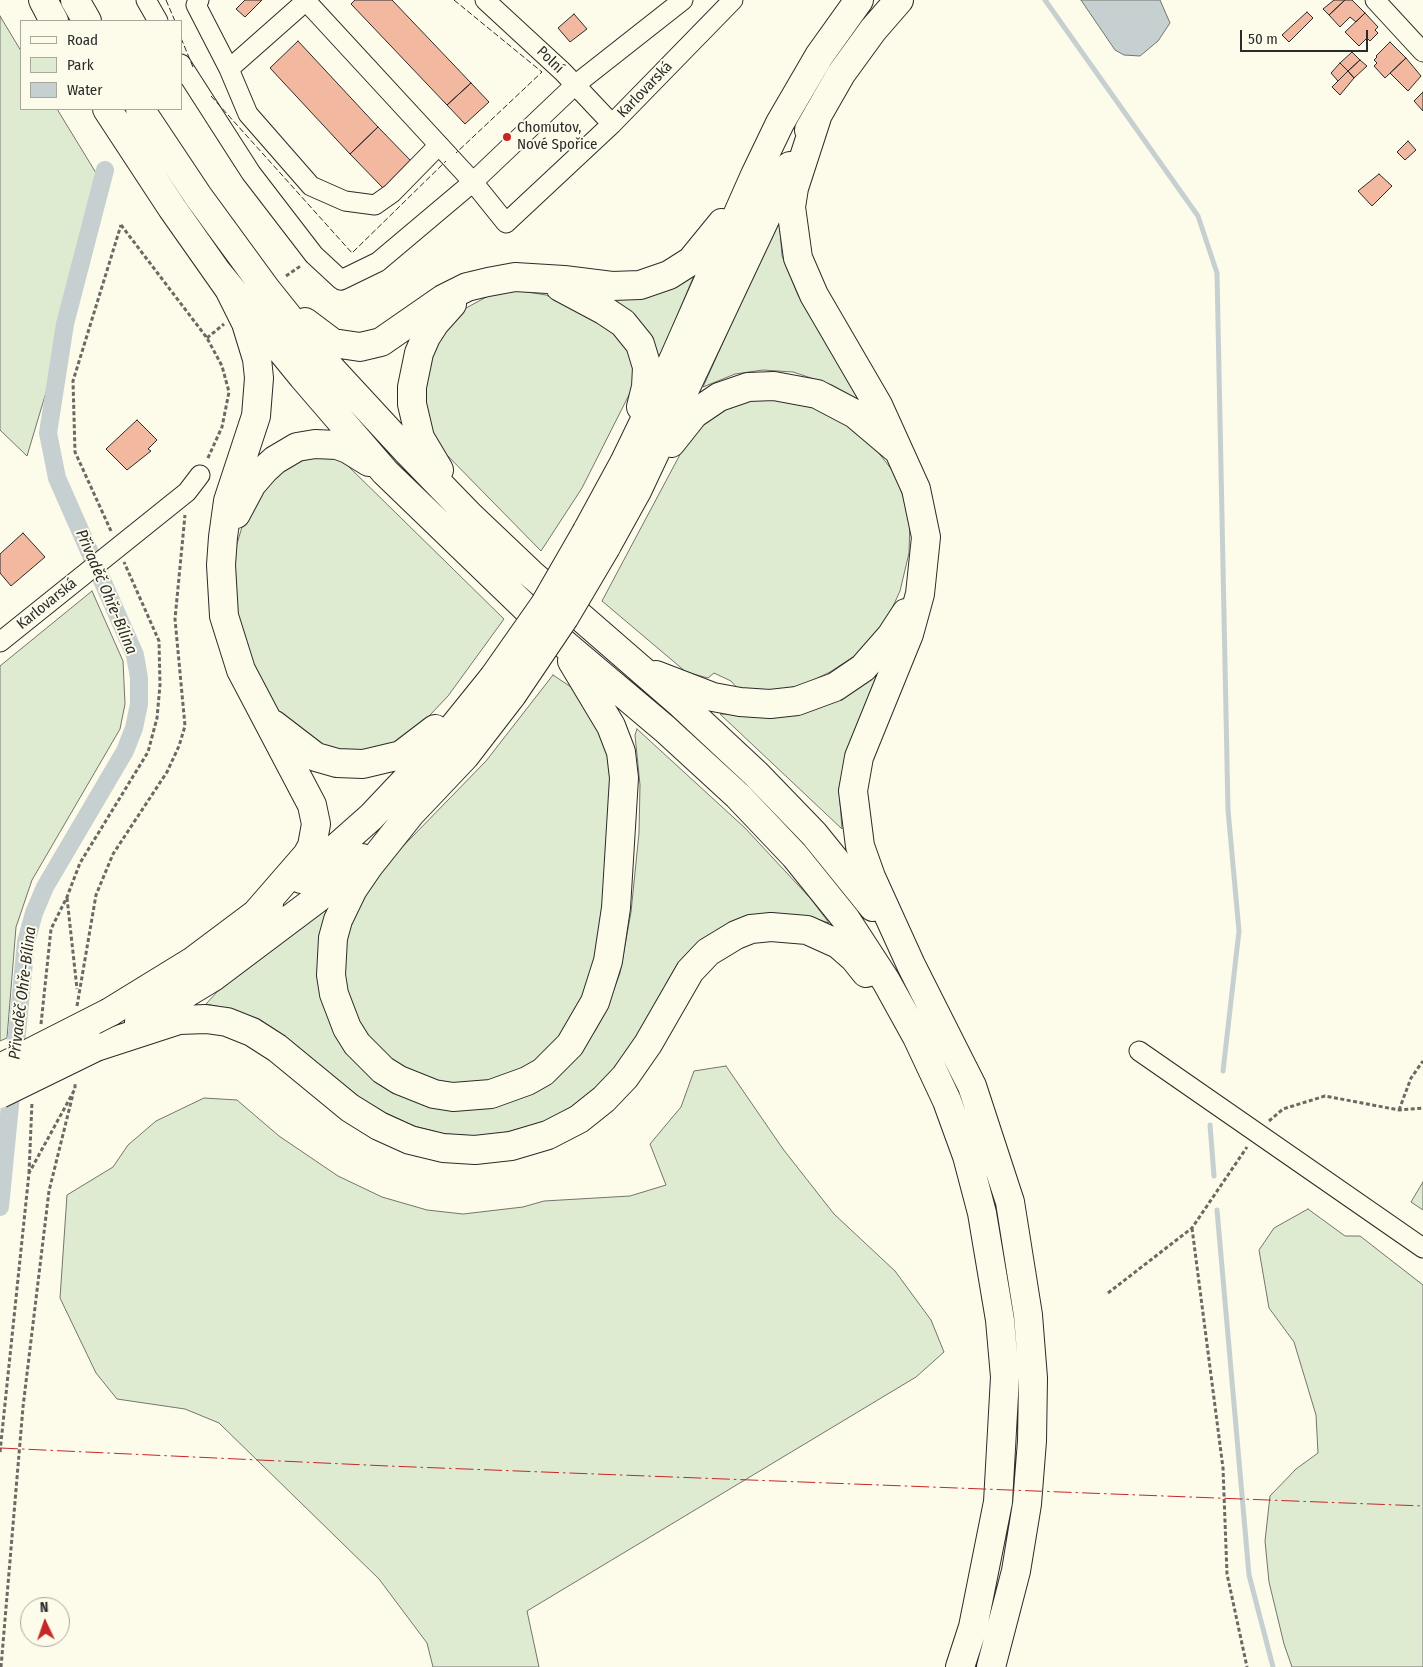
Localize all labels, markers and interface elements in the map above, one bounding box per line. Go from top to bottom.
legend [20,20,182,110]
scale bar [1243,20,1370,52]
text: 50 m [1248,30,1278,48]
text: Road [67,31,98,49]
street label: Polní [533,43,567,77]
text: Park [67,56,94,74]
street label: Karlovarská [614,58,676,122]
text: Water [67,81,102,99]
place label: Chomutov, Nové Spořice [517,119,597,154]
marker: Chomutov, Nové Spořice [501,131,513,143]
water label: Přivaděč Ohře-Bílina [71,527,141,657]
street label: Karlovarská [14,575,80,633]
water label: Přivaděč Ohře-Bílina [5,925,41,1061]
north arrow [20,1597,70,1647]
text: N [40,1599,49,1616]

